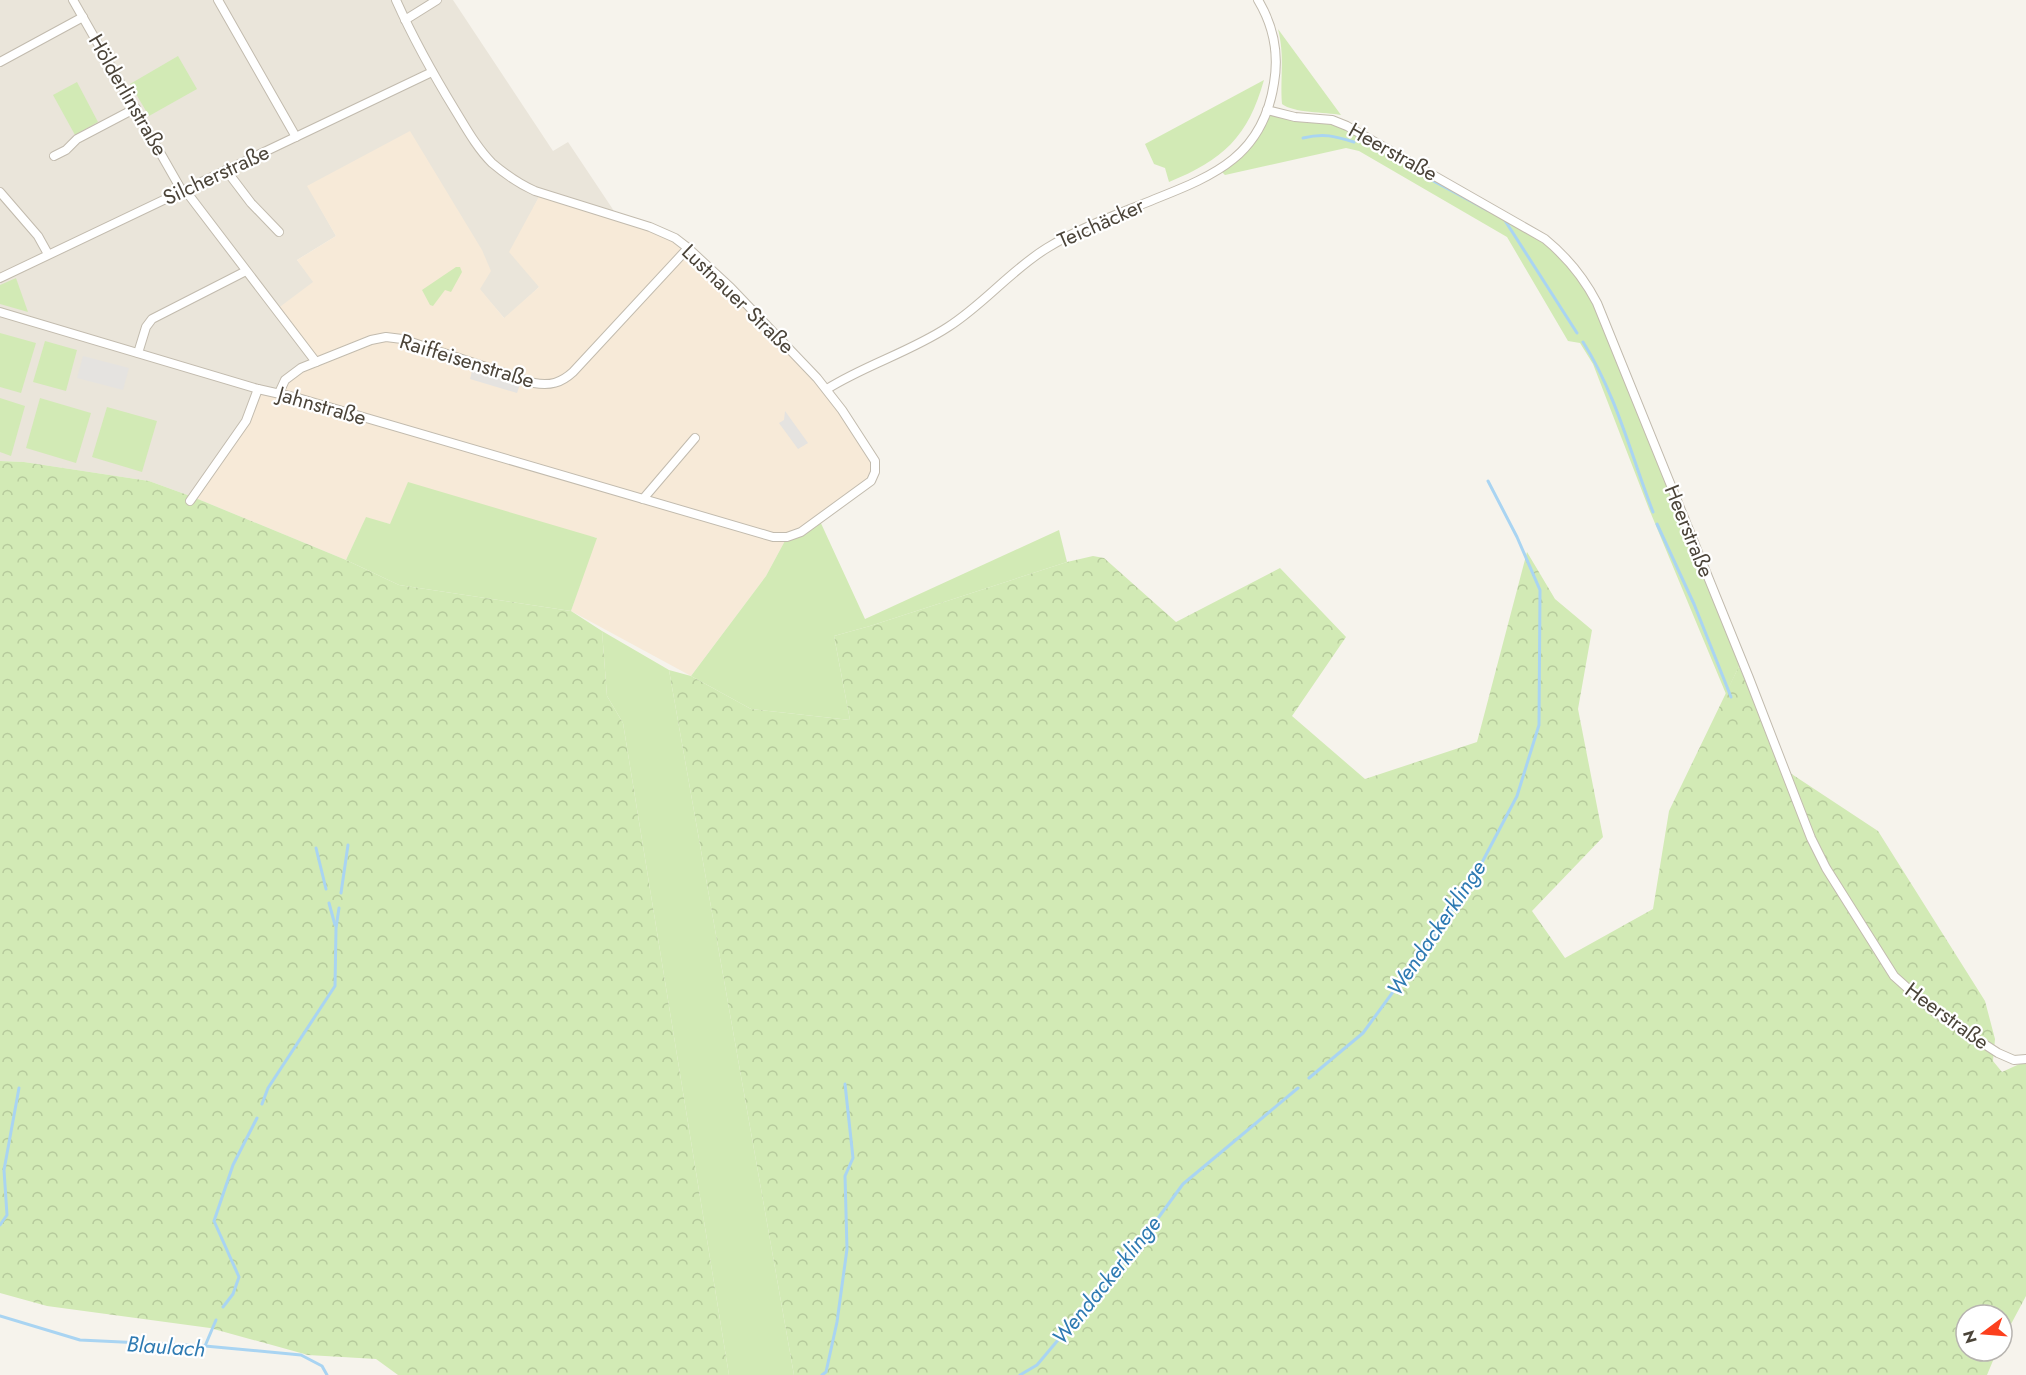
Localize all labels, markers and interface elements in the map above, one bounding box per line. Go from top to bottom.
street label: Hölderlinstraße [81,29,175,162]
street label: Heerstraße [1343,115,1443,189]
street label: Silcherstraße [158,137,274,213]
street label: Teichäcker [1053,190,1150,255]
street label: Lustnauer Straße [675,237,801,361]
street label: Raiffeisenstraße [396,326,538,396]
street label: Jahnstraße [271,378,370,433]
street label: Heerstraße [1657,480,1721,582]
water label: Wendackerklinge [1379,854,1493,1002]
street label: Heerstraße [1899,975,1995,1057]
water label: Wendackerklinge [1044,1209,1168,1351]
north arrow [1954,1303,2014,1363]
water label: Blaulach [126,1327,206,1365]
text: N [1957,1328,1983,1346]

